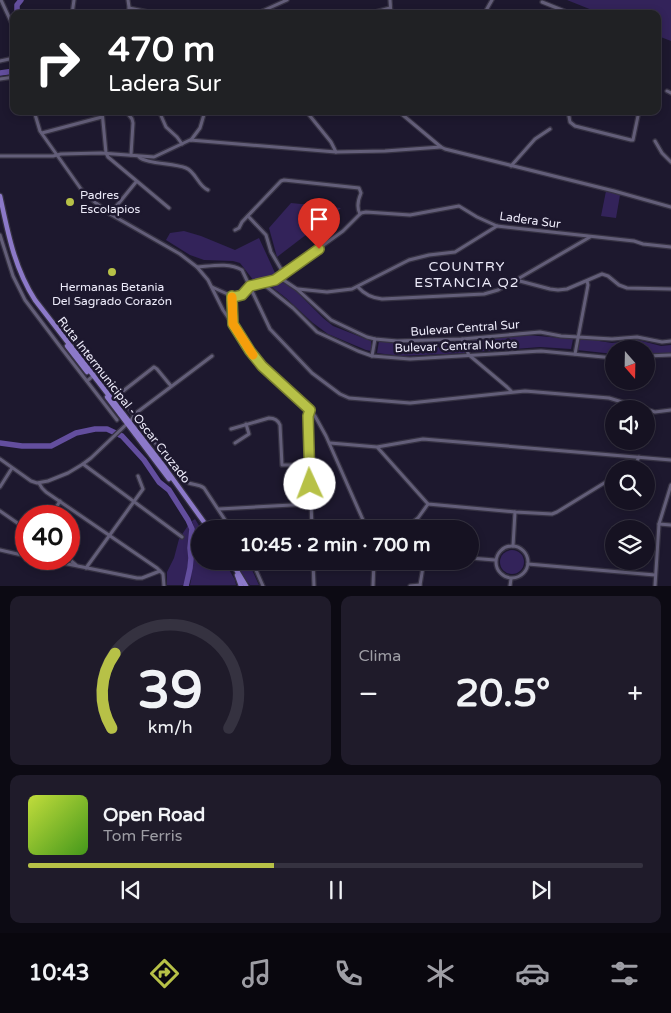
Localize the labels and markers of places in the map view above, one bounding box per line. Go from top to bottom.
place label: Padres Escolapios [80,188,141,216]
marker: Padres Escolapios [64,196,76,208]
pin [298,198,340,249]
marker: Hermanas Betania Del Sagrado Corazón [106,266,118,278]
place label: Hermanas Betania Del Sagrado Corazón [52,280,172,308]

